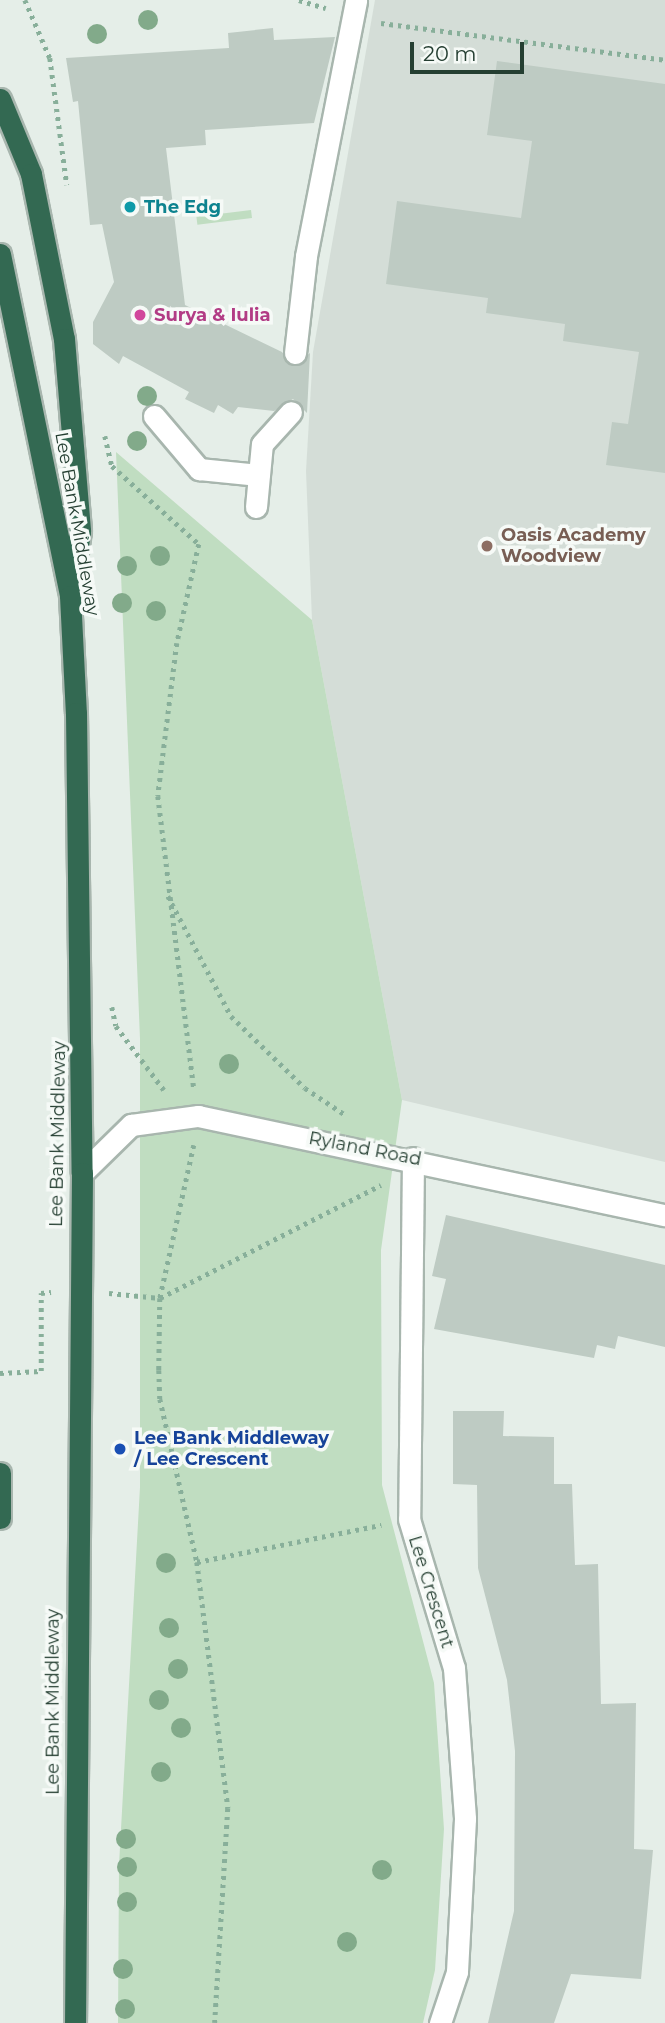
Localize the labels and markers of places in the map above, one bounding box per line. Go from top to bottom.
place label: The Edg [144,196,221,218]
marker: The Edg [122,199,138,215]
place label: Surya & Iulia [154,304,271,326]
marker: Surya & Iulia [132,307,148,323]
place label: Oasis Academy Woodview [501,525,646,568]
marker: Oasis Academy Woodview [479,538,495,554]
place label: Lee Bank Middleway / Lee Crescent [134,1428,329,1470]
marker: Lee Bank Middleway / Lee Crescent [112,1441,128,1457]

